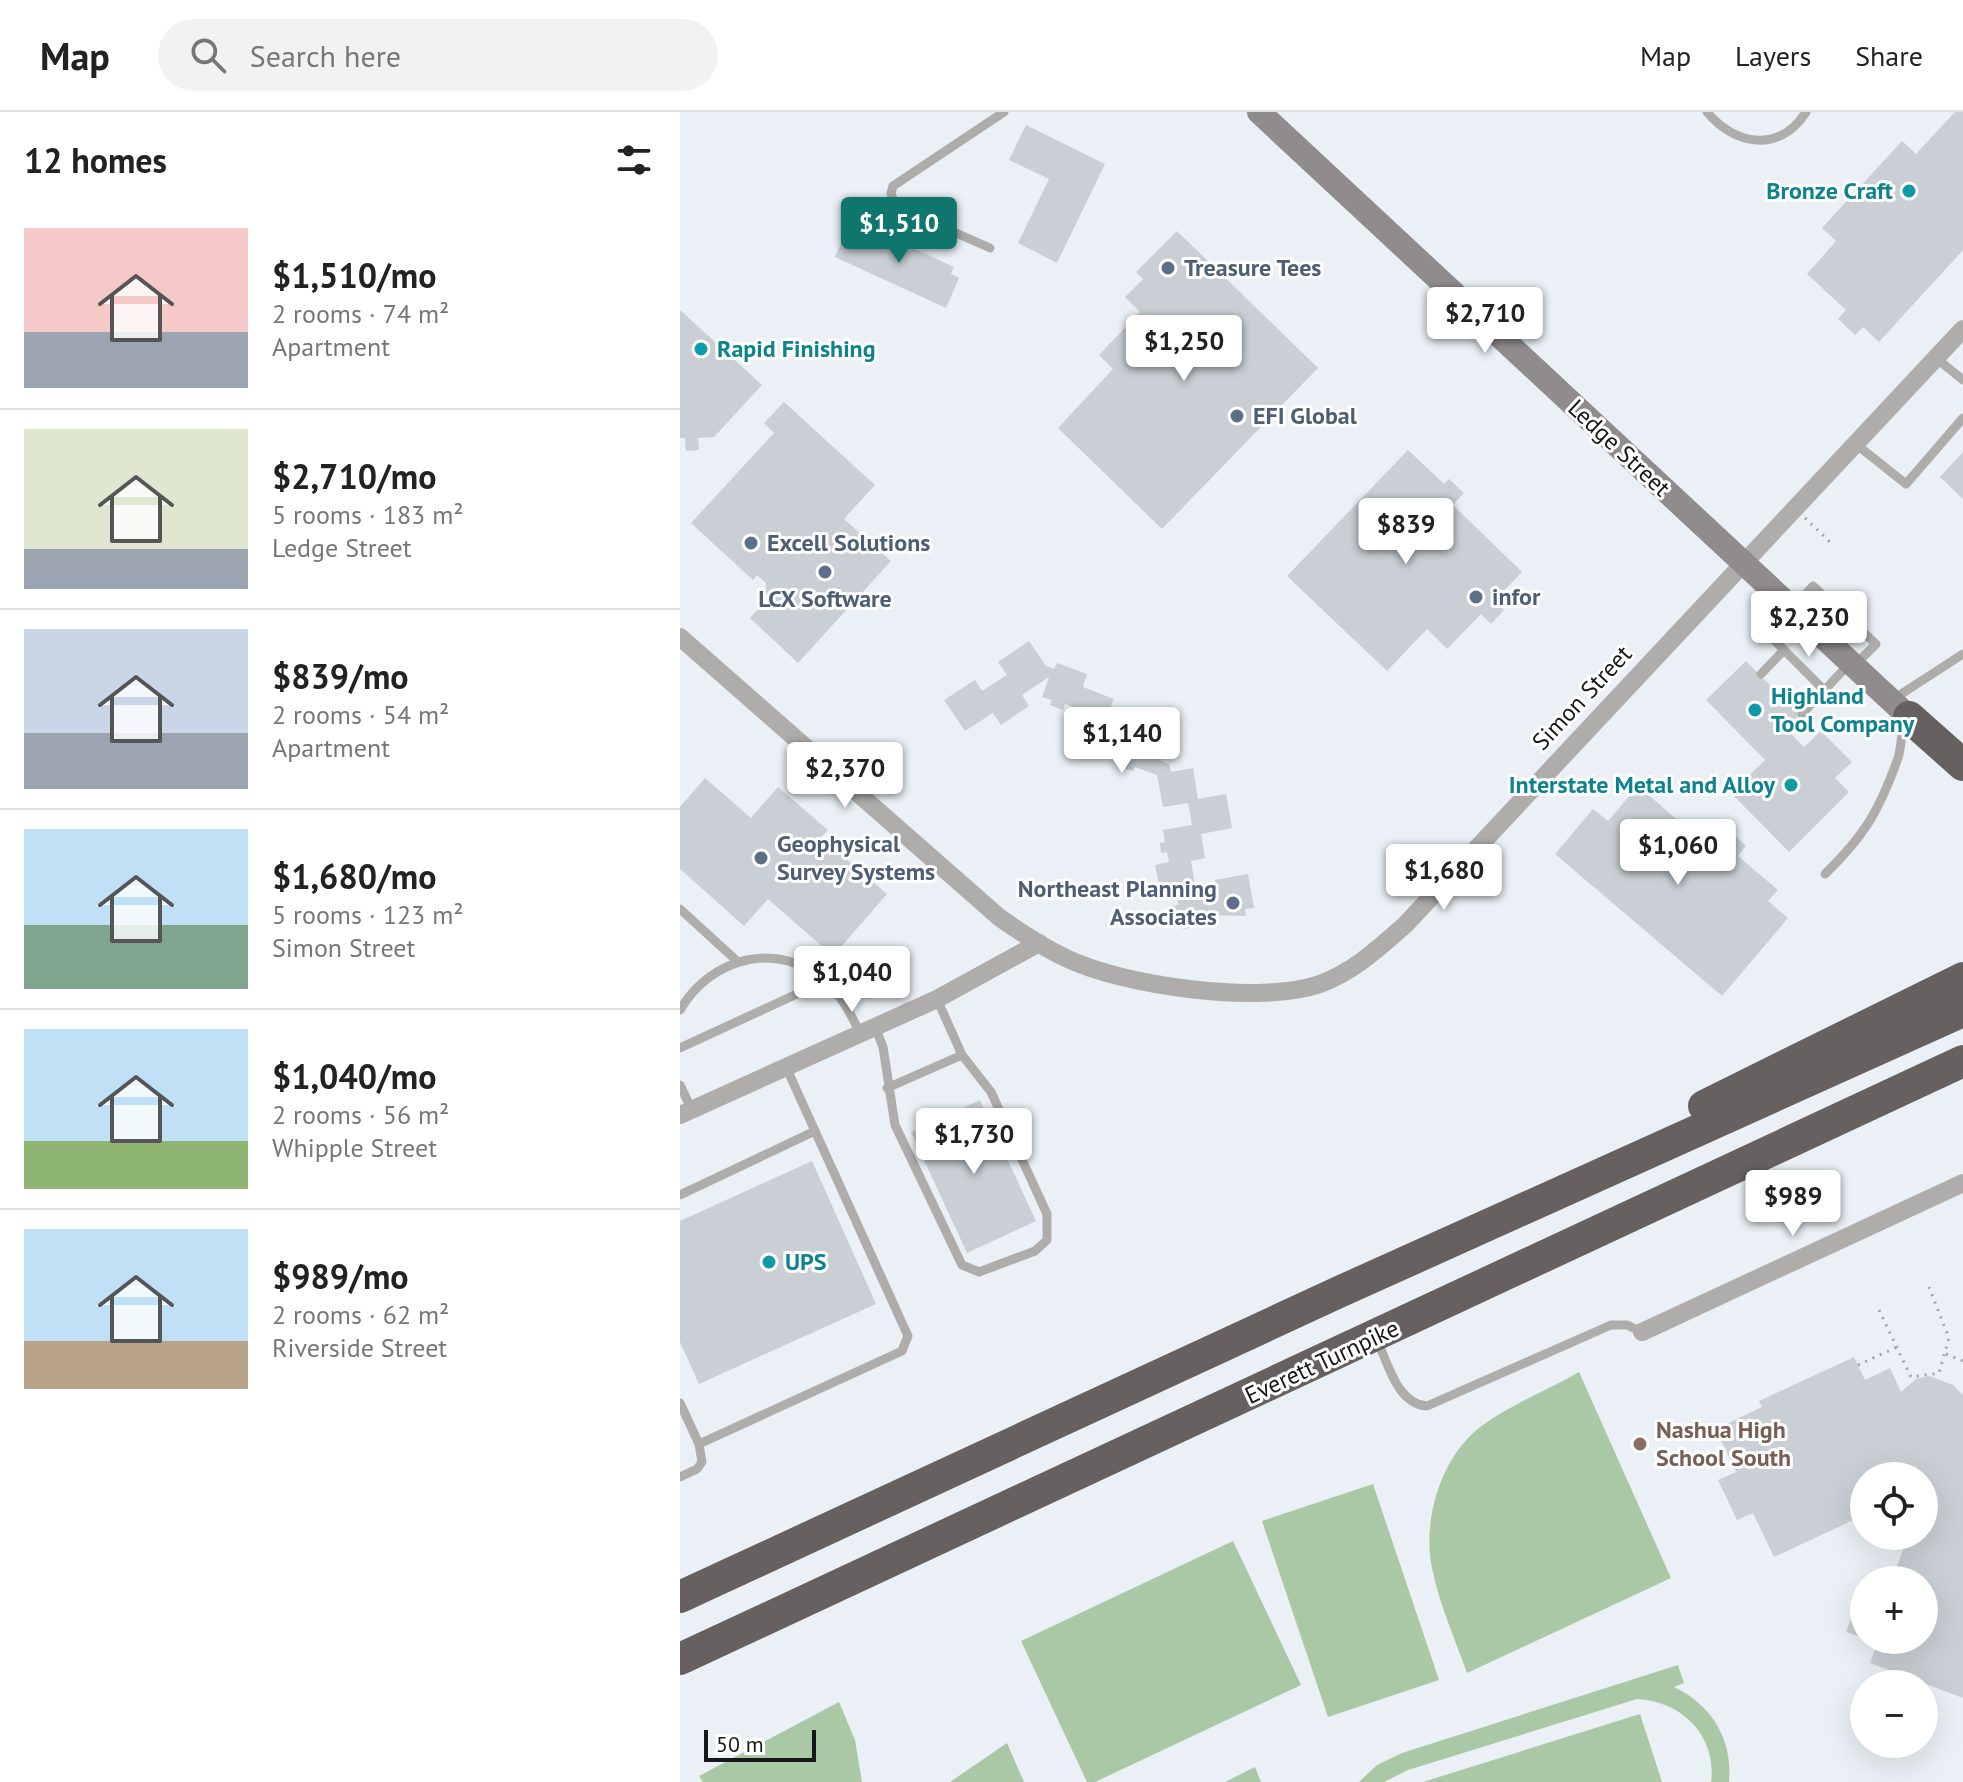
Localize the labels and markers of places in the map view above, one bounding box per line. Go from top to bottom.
place label: Bronze Craft [1766,175,1894,206]
marker: Bronze Craft [1900,182,1918,200]
pin: $1,510 [834,197,964,265]
place label: Treasure Tees [1184,252,1321,283]
marker: Treasure Tees [1159,259,1177,277]
pin: $2,710 [1420,287,1550,355]
pin: $1,250 [1119,315,1249,383]
place label: Rapid Finishing [717,333,876,364]
marker: Rapid Finishing [692,340,710,358]
place label: EFI Global [1253,400,1358,431]
marker: EFI Global [1228,407,1246,425]
pin: $839 [1359,498,1453,566]
place label: Excell Solutions [767,527,930,558]
marker: Excell Solutions [742,534,760,552]
marker: LCX Software [816,563,834,581]
place label: infor [1492,581,1541,612]
place label: LCX Software [758,583,892,614]
marker: infor [1467,588,1485,606]
pin: $2,230 [1744,591,1874,659]
place label: Highland Tool Company [1771,680,1915,739]
marker: Highland Tool Company [1746,701,1764,719]
pin: $1,140 [1057,707,1187,775]
pin: $2,370 [780,742,910,810]
place label: Interstate Metal and Alloy [1509,769,1776,800]
marker: Interstate Metal and Alloy [1782,776,1800,794]
pin: $1,060 [1613,819,1743,887]
place label: Geophysical Survey Systems [777,828,935,887]
pin: $1,680 [1379,844,1509,912]
marker: Geophysical Survey Systems [752,849,770,867]
place label: Northeast Planning Associates [1018,873,1217,932]
marker: Northeast Planning Associates [1224,894,1242,912]
pin: $1,040 [787,946,917,1014]
pin: $1,730 [909,1108,1039,1176]
pin: $989 [1746,1170,1840,1238]
place label: UPS [785,1246,827,1277]
marker: UPS [760,1253,778,1271]
place label: Nashua High School South [1656,1414,1791,1473]
marker: Nashua High School South [1631,1435,1649,1453]

